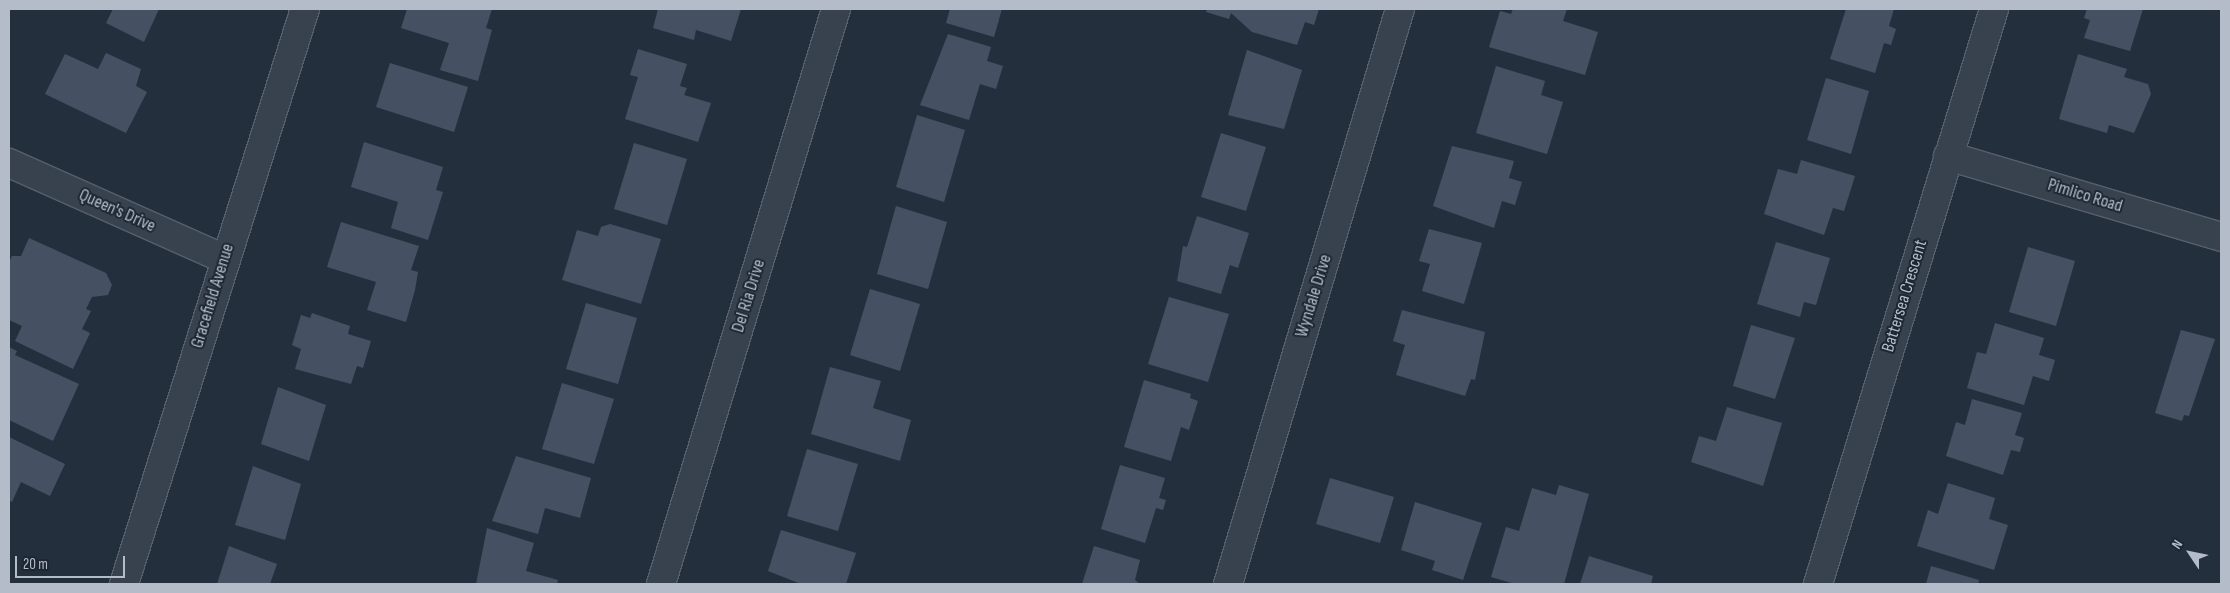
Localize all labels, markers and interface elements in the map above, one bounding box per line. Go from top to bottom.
street label: Pimlico Road [2045,174,2125,218]
street label: Queen's Drive [75,185,159,237]
street label: Battersea Crescent [1878,237,1932,355]
street label: Gracefield Avenue [187,241,239,351]
street label: Wyndale Drive [1291,252,1337,340]
street label: Del Ria Drive [728,257,770,335]
north arrow [2165,528,2215,578]
text: N [2168,536,2186,552]
scale bar [18,546,128,578]
text: 20 m [23,555,48,574]

